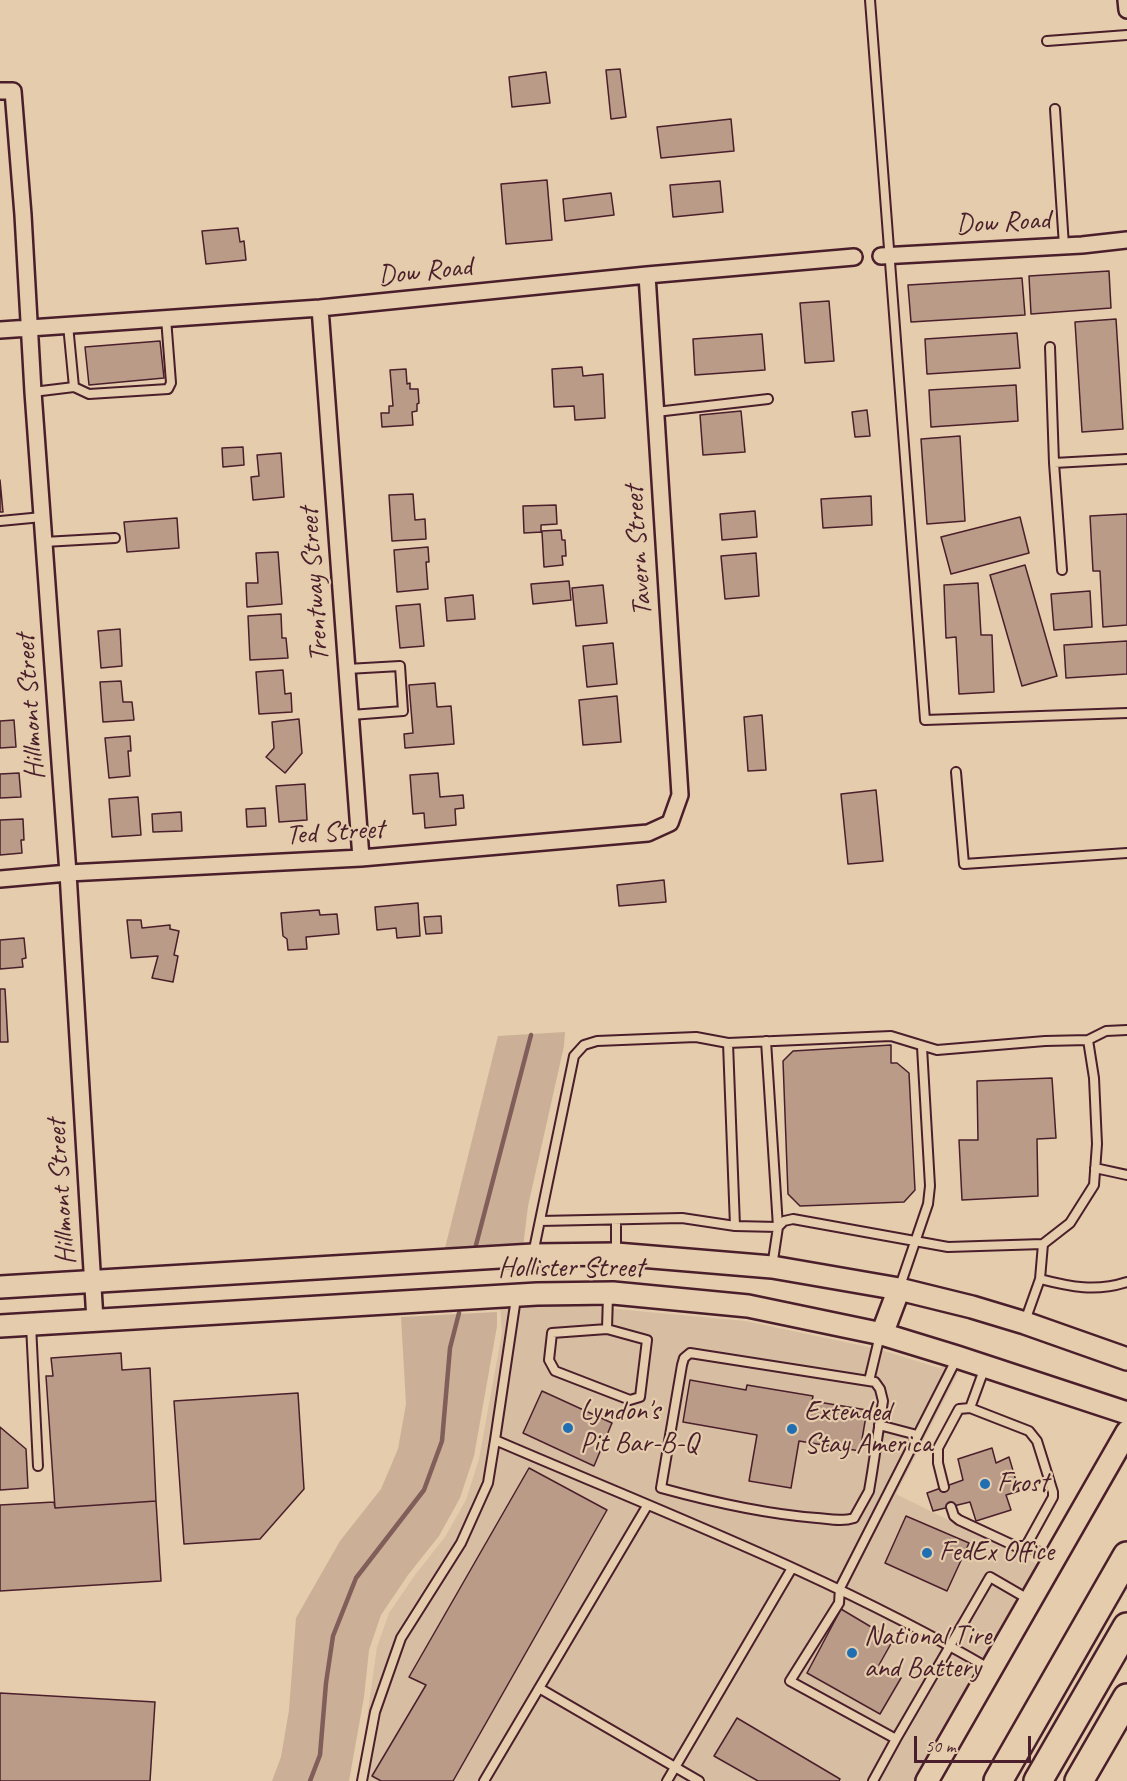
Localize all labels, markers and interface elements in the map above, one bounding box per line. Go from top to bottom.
street label: Dow Road [955,204,1051,242]
street label: Dow Road [376,250,474,294]
street label: Tavern Street [618,485,660,617]
street label: Trentway Street [293,507,337,663]
street label: Hillmont Street [9,633,53,781]
street label: Ted Street [285,813,385,853]
street label: Hillmont Street [40,1118,84,1266]
street label: Hollister Street [498,1252,644,1286]
place label: Lyndon's Pit Bar-B-Q [580,1395,698,1461]
place label: Extended Stay America [804,1396,932,1462]
marker: Lyndon's Pit Bar-B-Q [561,1421,575,1435]
marker: Extended Stay America [785,1422,799,1436]
place label: Frost [997,1467,1048,1501]
marker: Frost [978,1477,992,1491]
place label: FedEx Office [939,1536,1054,1570]
marker: FedEx Office [920,1546,934,1560]
place label: National Tire and Battery [864,1620,991,1686]
marker: National Tire and Battery [845,1646,859,1660]
scale bar [917,1724,1034,1762]
text: 50 m [925,1735,956,1757]

